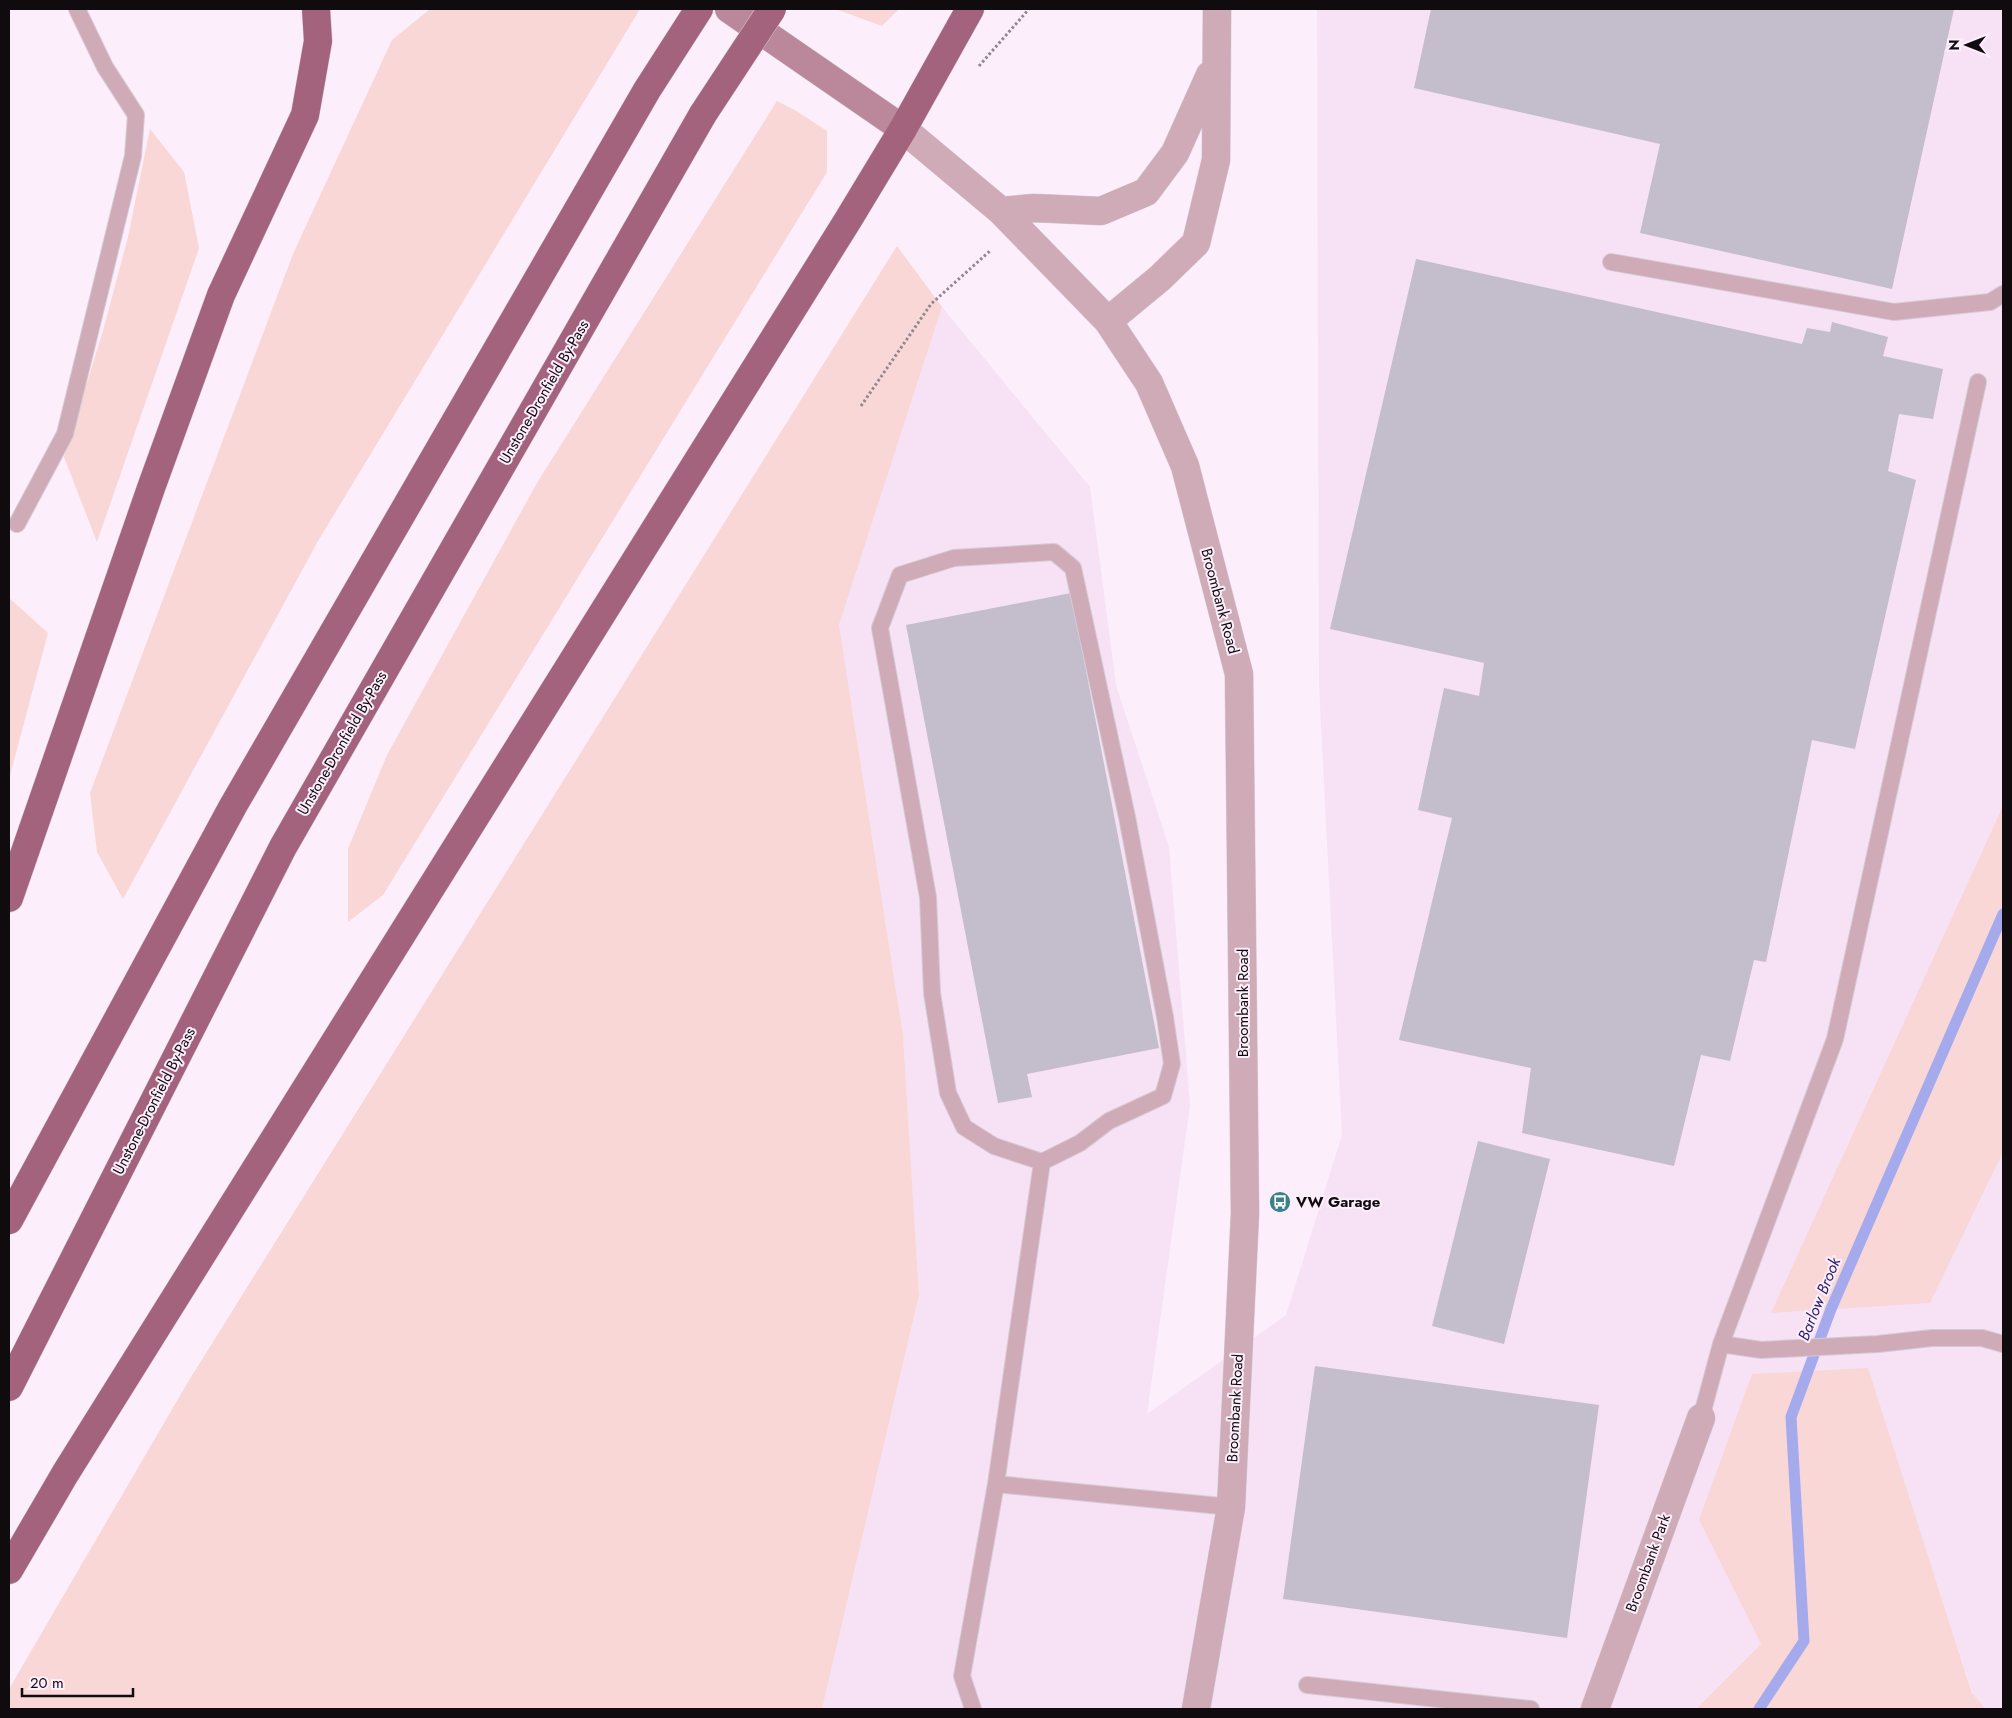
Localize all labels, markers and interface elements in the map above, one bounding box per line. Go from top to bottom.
north arrow [1942,20,1992,70]
text: N [1944,39,1964,51]
street label: Unstone-Dronfield By-Pass [494,316,594,468]
street label: Broombank Road [1195,546,1245,656]
street label: Unstone-Dronfield By-Pass [292,667,392,819]
street label: Broombank Road [1232,949,1254,1057]
street label: Unstone-Dronfield By-Pass [107,1024,201,1178]
bus stop icon: VW Garage [1268,1190,1292,1214]
place label: VW Garage [1295,1191,1381,1213]
water label: Barlow Brook [1792,1253,1847,1344]
street label: Broombank Road [1221,1353,1249,1463]
street label: Broombank Park [1620,1511,1676,1615]
scale bar [22,1666,134,1698]
text: 20 m [30,1672,64,1694]

